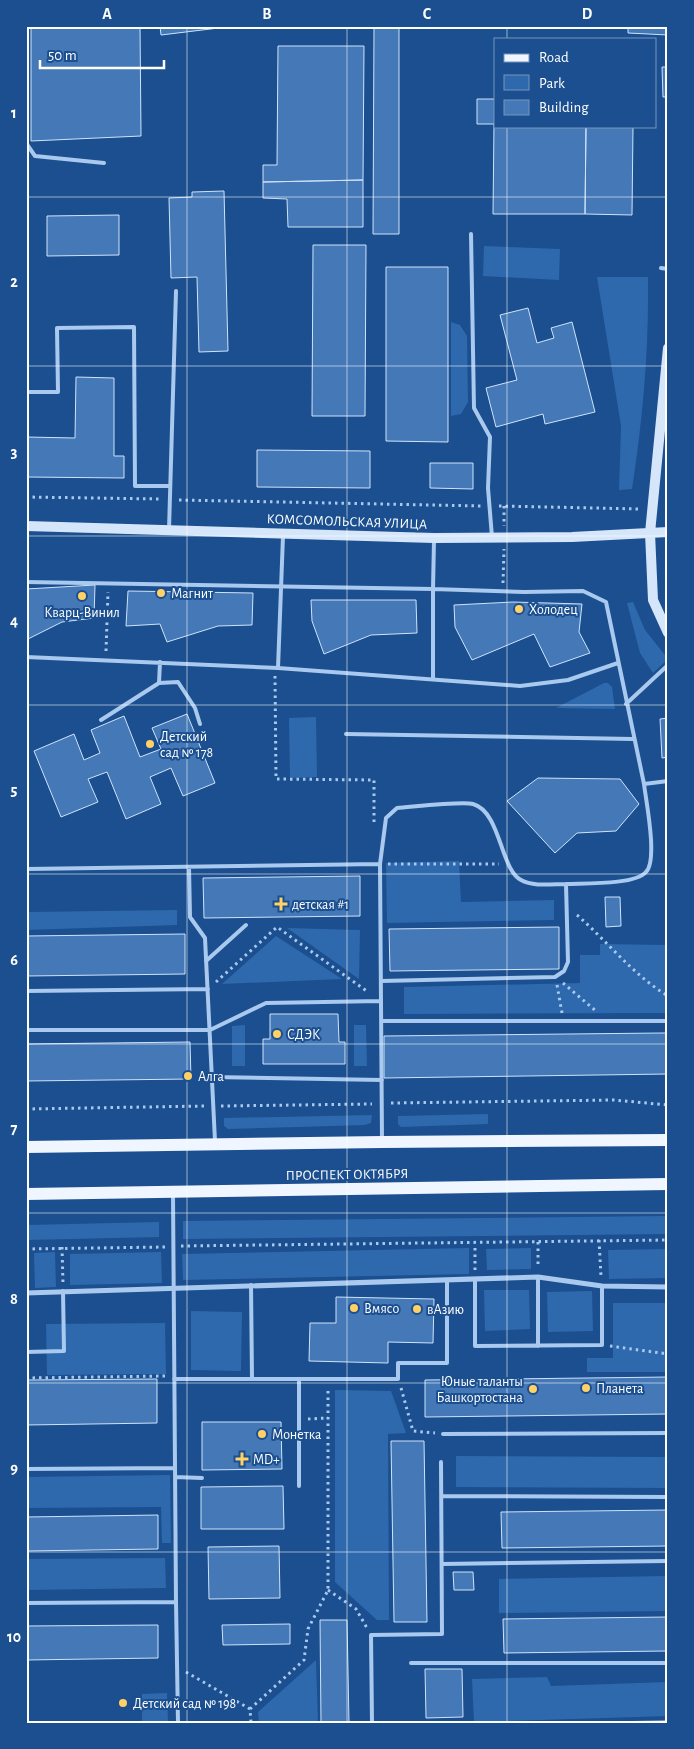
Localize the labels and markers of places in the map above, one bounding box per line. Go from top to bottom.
marker: Магнит [155,587,167,599]
place label: Магнит [171,587,214,601]
marker: Кварц-Винил [76,590,88,602]
marker: Холодец [513,603,525,615]
place label: Холодец [529,603,578,617]
place label: Кварц-Винил [44,606,120,620]
place label: Детский сад № 178 [160,730,213,760]
marker: Детский сад № 178 [144,738,156,750]
marker: детская #1 [274,897,288,911]
place label: детская #1 [292,898,349,912]
marker: СДЭК [271,1028,283,1040]
place label: СДЭК [287,1028,320,1042]
marker: Алга [182,1070,194,1082]
place label: Алга [198,1070,224,1084]
marker: Вмясо [348,1302,360,1314]
place label: Вмясо [364,1302,399,1316]
marker: вАзию [411,1303,423,1315]
place label: вАзию [427,1303,464,1317]
place label: Юные таланты Башкортостана [436,1375,524,1405]
marker: Планета [580,1382,592,1394]
place label: Планета [596,1382,644,1396]
marker: Юные таланты Башкортостана [527,1383,539,1395]
marker: Монетка [256,1428,268,1440]
place label: Монетка [272,1428,322,1442]
marker: MD+ [235,1452,249,1466]
place label: MD+ [253,1453,280,1467]
marker: Детский сад № 198 [117,1697,129,1709]
place label: Детский сад № 198 [133,1697,236,1711]

